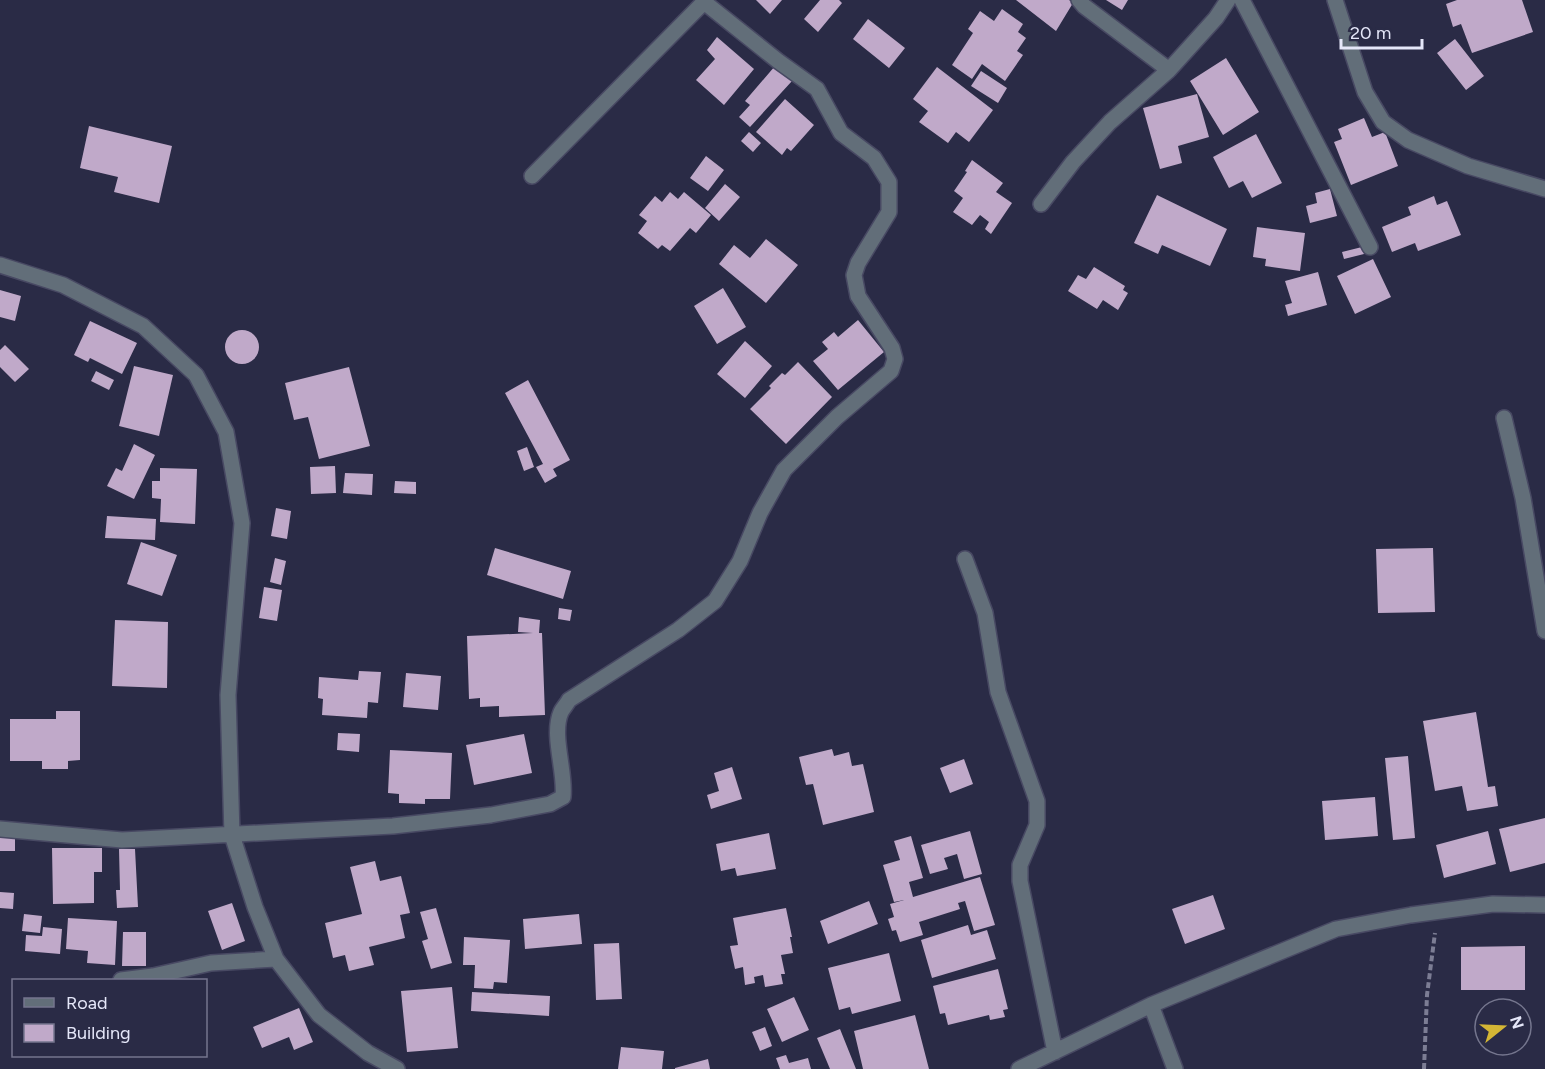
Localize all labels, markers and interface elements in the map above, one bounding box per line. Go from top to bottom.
scale bar [1341,12,1422,50]
text: 20 m [1350,22,1391,44]
legend [12,979,207,1057]
text: Road [66,992,107,1014]
north arrow [1473,997,1533,1057]
text: N [1506,1014,1528,1031]
text: Building [66,1022,131,1044]

